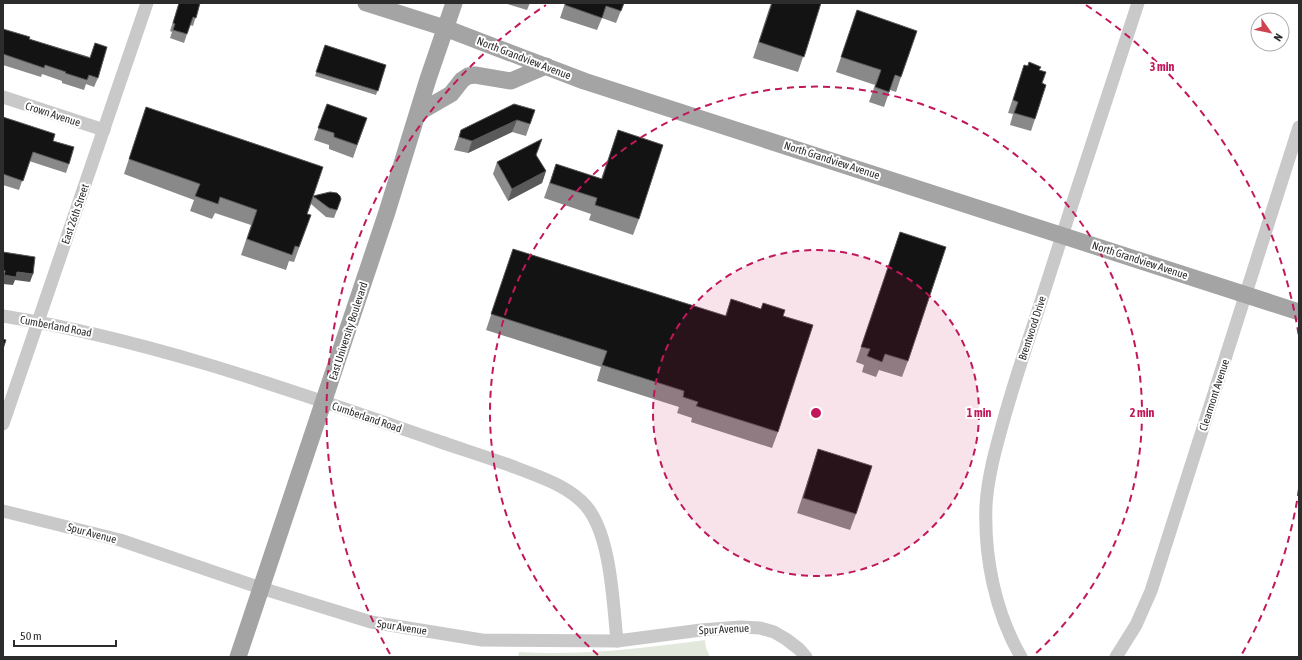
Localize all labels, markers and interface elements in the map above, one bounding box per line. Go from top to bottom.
north arrow [1250,12,1290,52]
text: N [1272,31,1285,43]
street label: North Grandview Avenue [475,35,573,81]
text: 3 min [1150,60,1174,74]
street label: Crown Avenue [24,99,82,129]
street label: North Grandview Avenue [783,139,881,181]
street label: East 26th Street [59,182,91,246]
street label: North Grandview Avenue [1091,239,1189,281]
street label: East University Boulevard [326,280,370,382]
street label: Brentwood Drive [1016,294,1048,362]
street label: Cumberland Road [19,313,93,339]
street label: Clearmont Avenue [1197,358,1231,432]
street label: Cumberland Road [331,399,403,435]
centre of rings [809,406,823,420]
text: 1 min [967,406,991,420]
text: 2 min [1130,406,1154,420]
street label: Spur Avenue [66,521,118,545]
street label: Spur Avenue [376,617,428,637]
scale bar [14,622,116,648]
street label: Spur Avenue [699,622,749,636]
text: 50 m [20,629,42,643]

